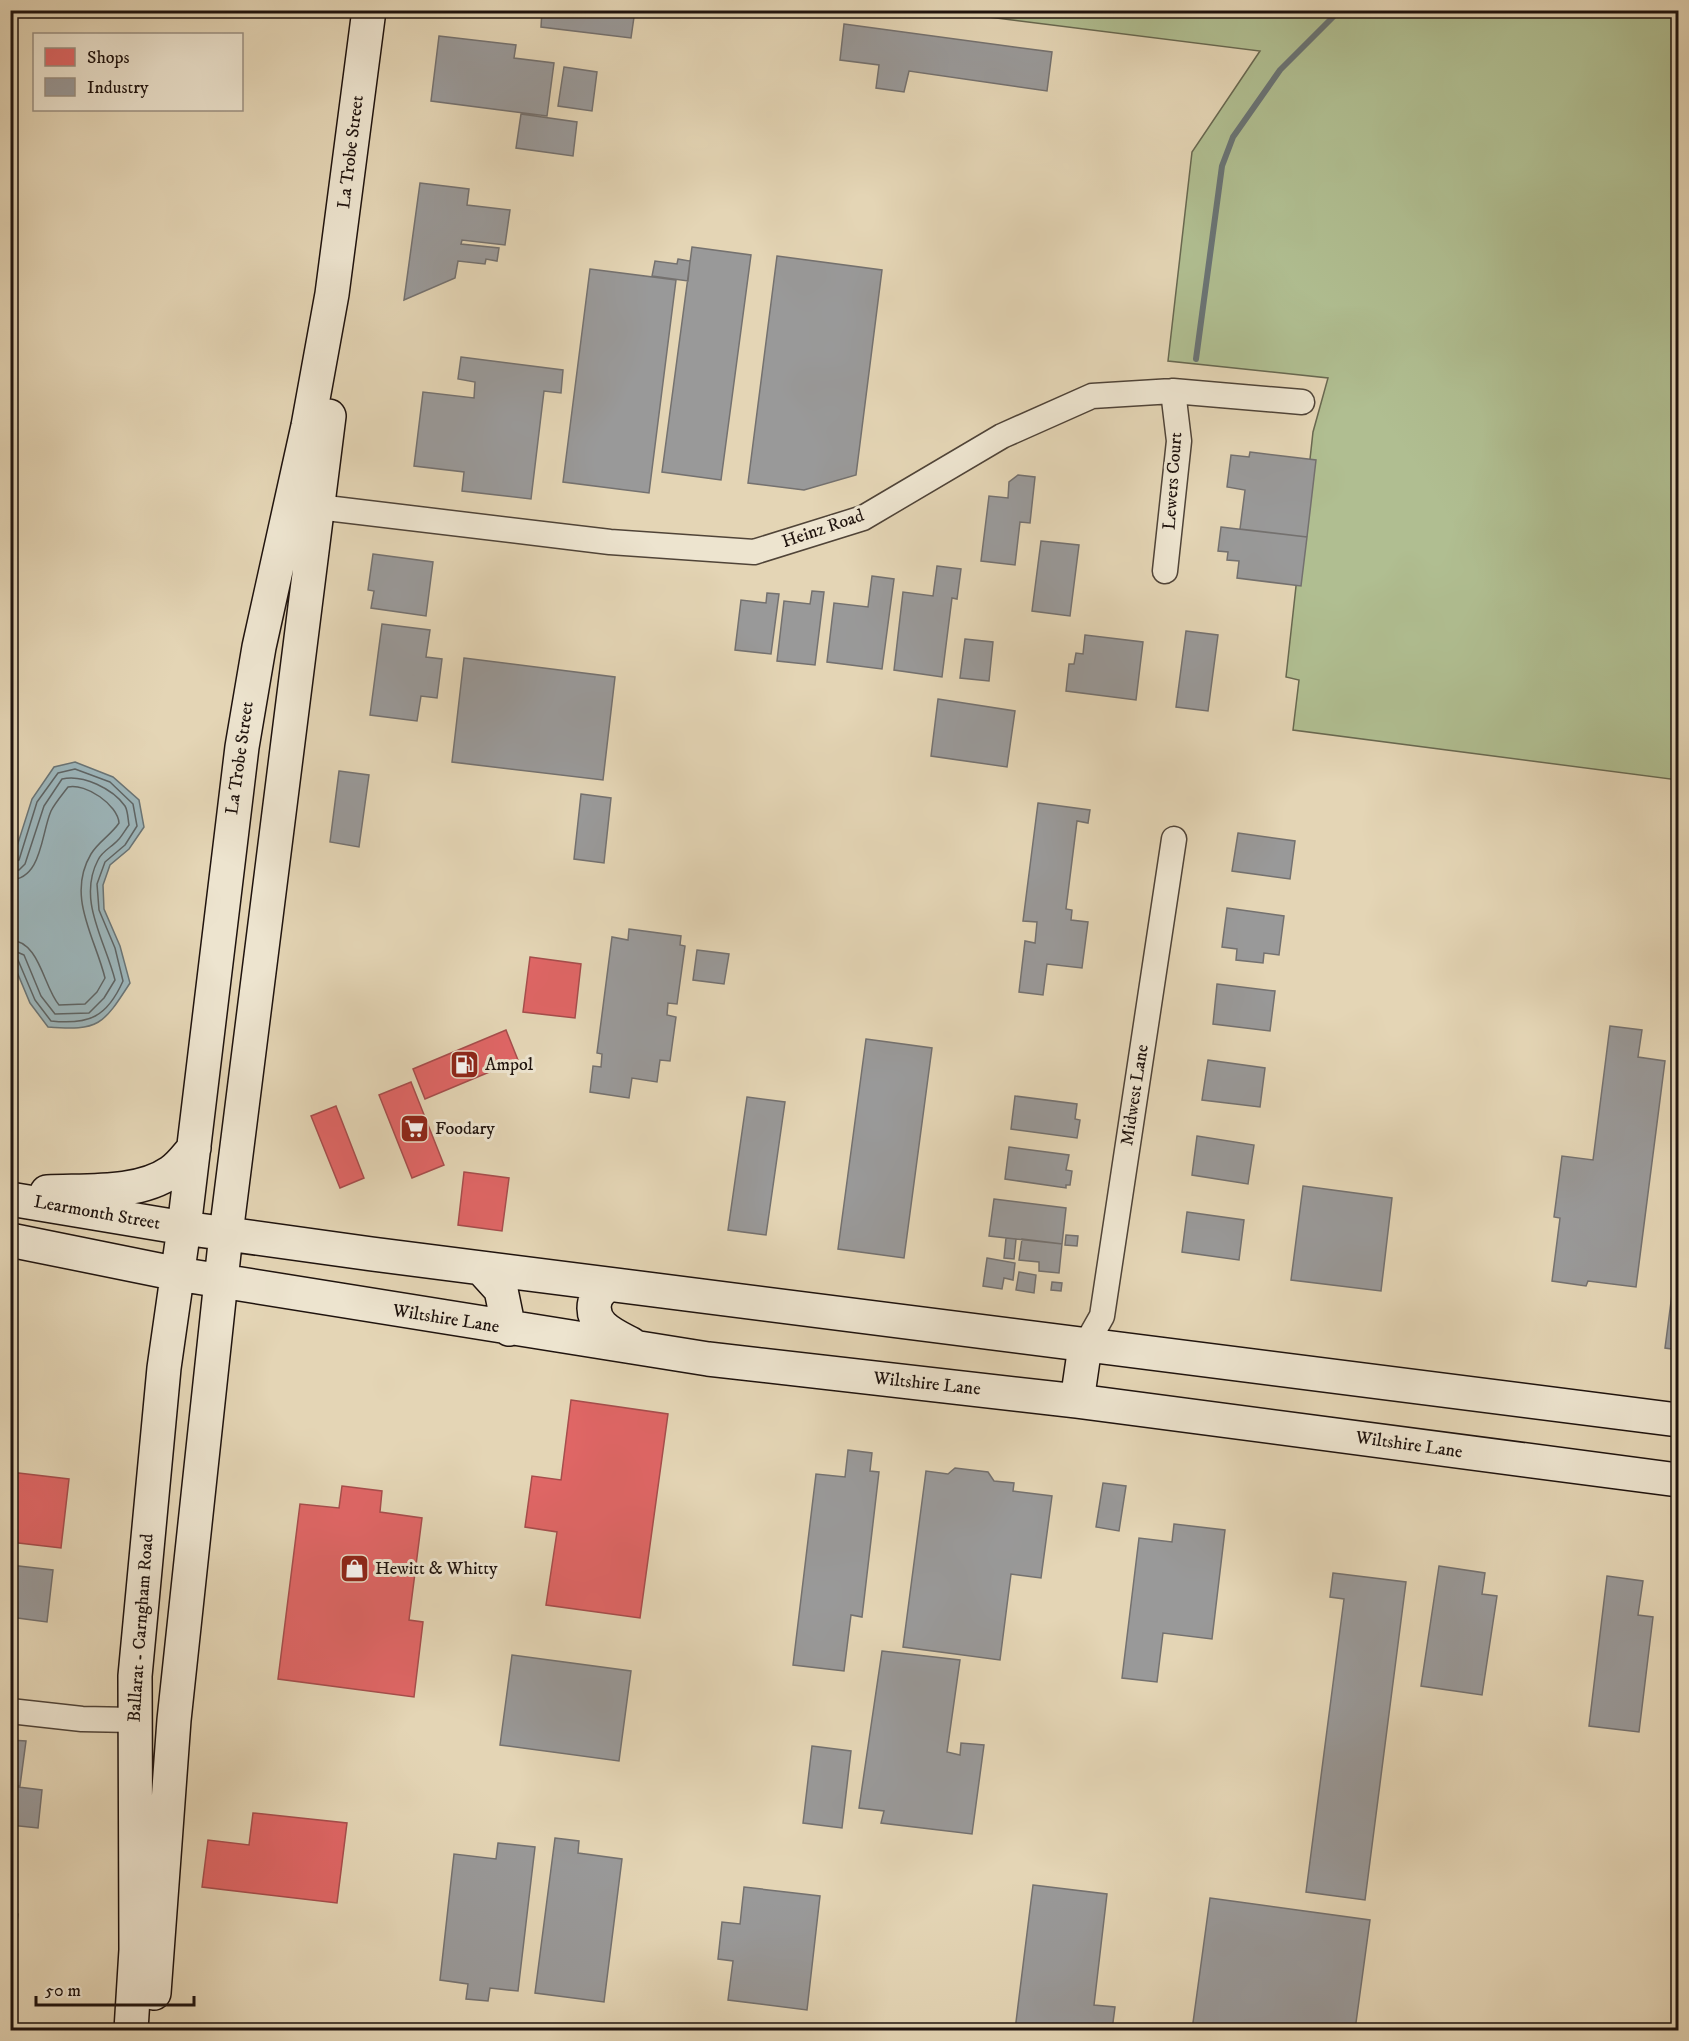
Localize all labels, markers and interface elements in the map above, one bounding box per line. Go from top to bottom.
legend [33,33,243,111]
text: Shops [87,47,130,69]
text: Industry [87,77,149,99]
street label: La Trobe Street [333,94,369,210]
street label: Lewers Court [1159,431,1187,531]
street label: Heinz Road [779,505,867,553]
street label: La Trobe Street [221,700,259,816]
street label: Midwest Lane [1116,1043,1154,1147]
fuel station icon: Ampol [448,1049,480,1081]
place label: Ampol [485,1054,534,1076]
supermarket icon: Foodary [398,1113,430,1145]
place label: Foodary [435,1118,495,1140]
street label: Learmonth Street [32,1191,162,1235]
street label: Wiltshire Lane [390,1300,501,1338]
street label: Wiltshire Lane [871,1367,982,1401]
street label: Wiltshire Lane [1353,1426,1464,1463]
street label: Ballarat - Carngham Road [123,1533,159,1723]
shop icon: Hewitt & Whitty [338,1553,370,1585]
place label: Hewitt & Whitty [375,1558,498,1580]
scale bar [36,1969,194,2007]
text: 50 m [45,1980,81,2002]

